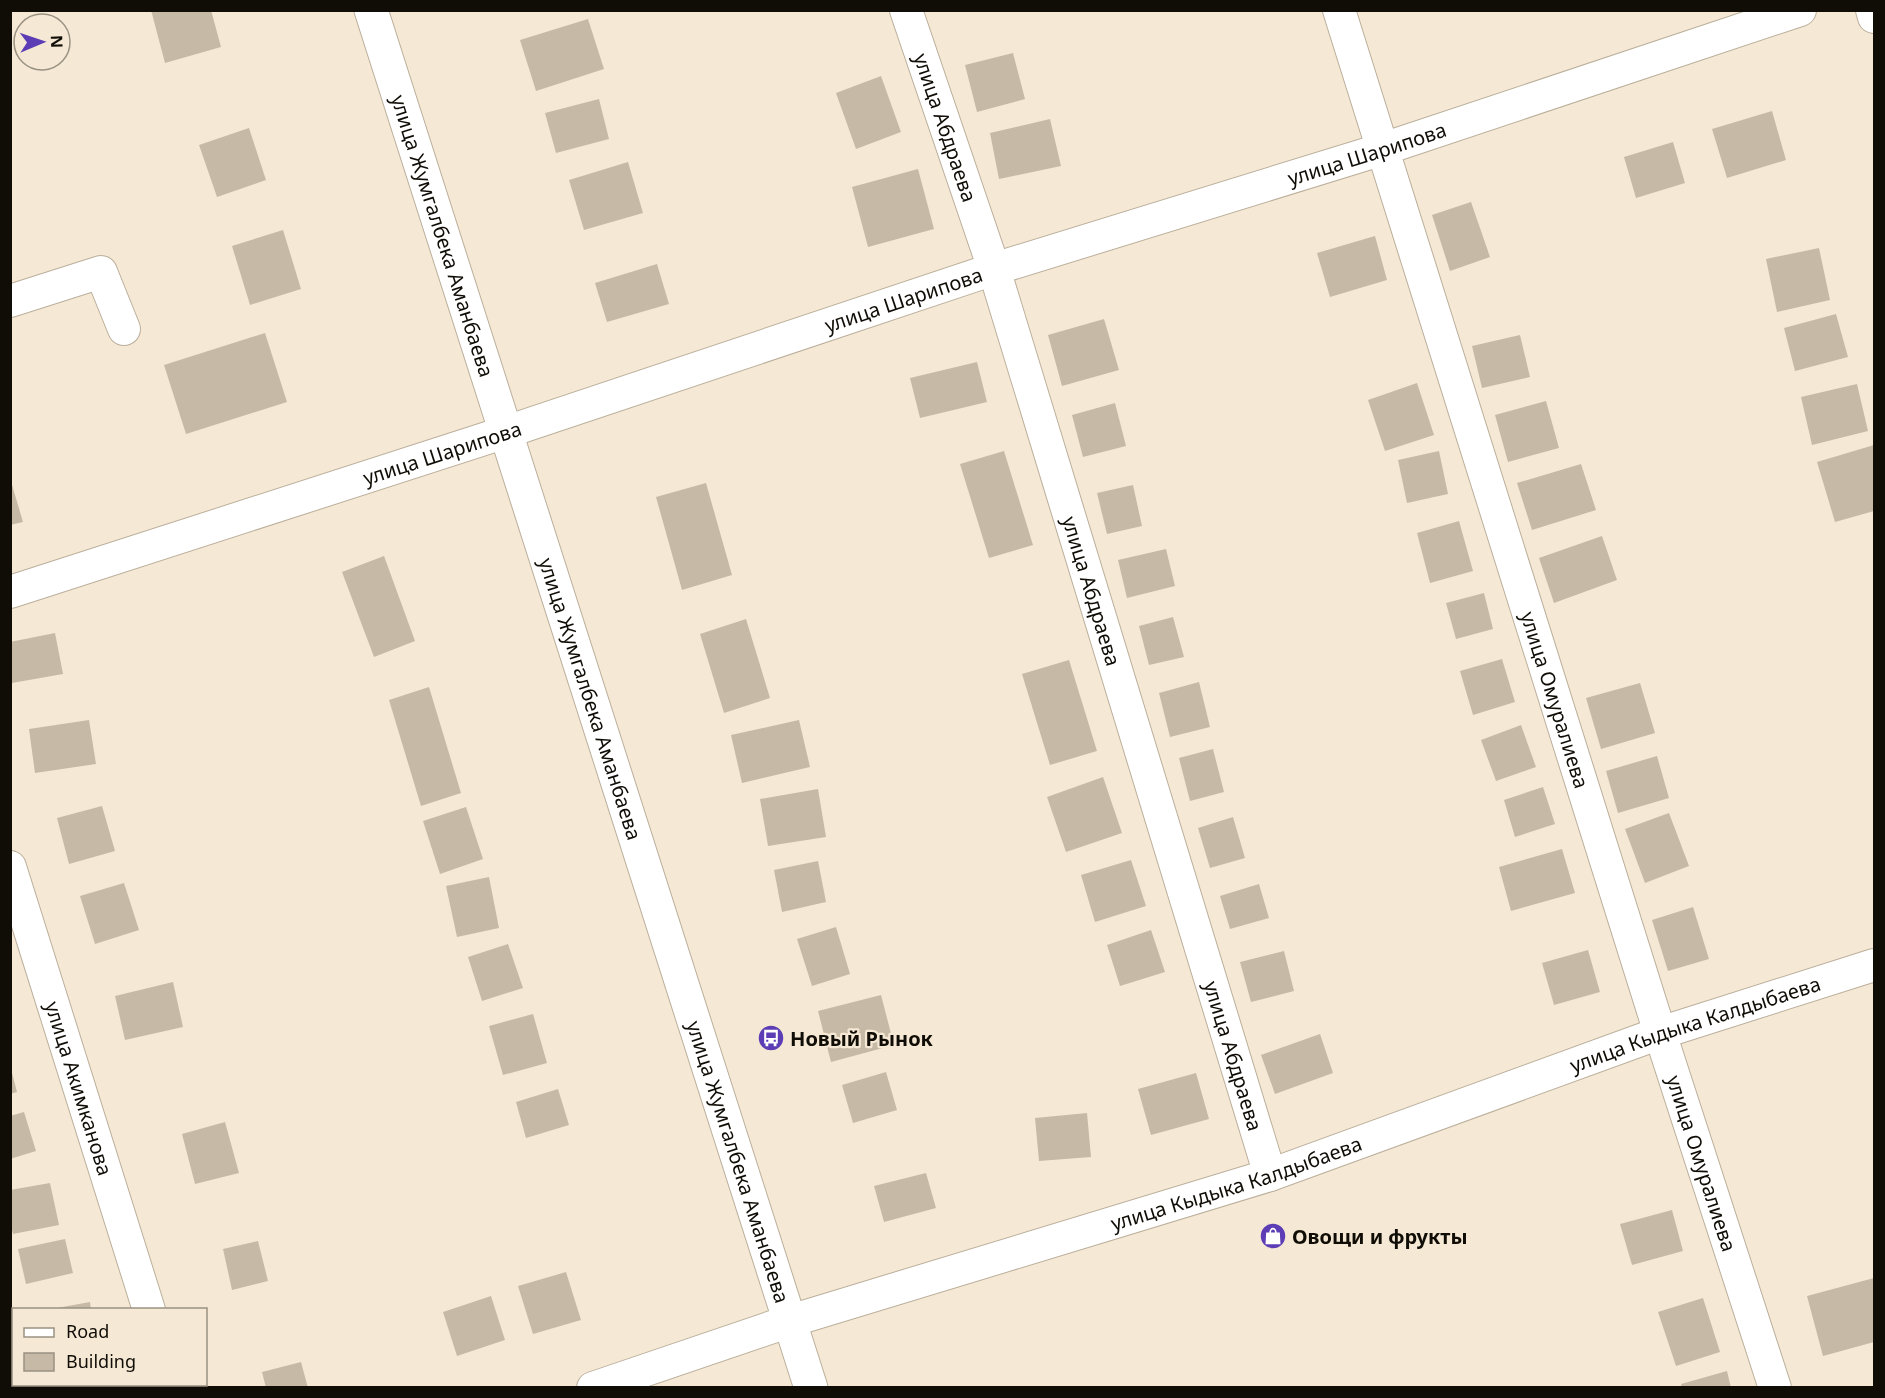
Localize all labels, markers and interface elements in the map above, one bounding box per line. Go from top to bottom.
north arrow [12,12,72,72]
text: N [46,35,68,48]
street label: улица Абдраева [908,50,984,205]
street label: улица Жумгалбека Аманбаева [385,91,501,380]
street label: улица Шарипова [1284,115,1450,191]
street label: улица Шарипова [821,260,986,338]
street label: улица Шарипова [360,414,525,491]
street label: улица Абдраева [1057,513,1128,669]
street label: улица Жумгалбека Аманбаева [533,554,649,843]
street label: улица Омуралиева [1515,608,1596,791]
street label: улица Кыдыка Калдыбаева [1566,969,1824,1078]
street label: улица Абдраева [1198,978,1269,1134]
street label: улица Акимканова [39,998,119,1179]
street label: улица Жумгалбека Аманбаева [681,1017,796,1306]
bus stop icon: Новый Рынок [756,1023,786,1053]
place label: Новый Рынок [790,1025,934,1052]
street label: улица Омуралиева [1661,1072,1743,1255]
street label: улица Кыдыка Калдыбаева [1107,1129,1365,1236]
shop icon: Овощи и фрукты [1258,1221,1288,1251]
place label: Овощи и фрукты [1292,1223,1468,1250]
legend [12,1308,207,1386]
text: Road [66,1319,109,1343]
text: Building [66,1349,136,1373]

